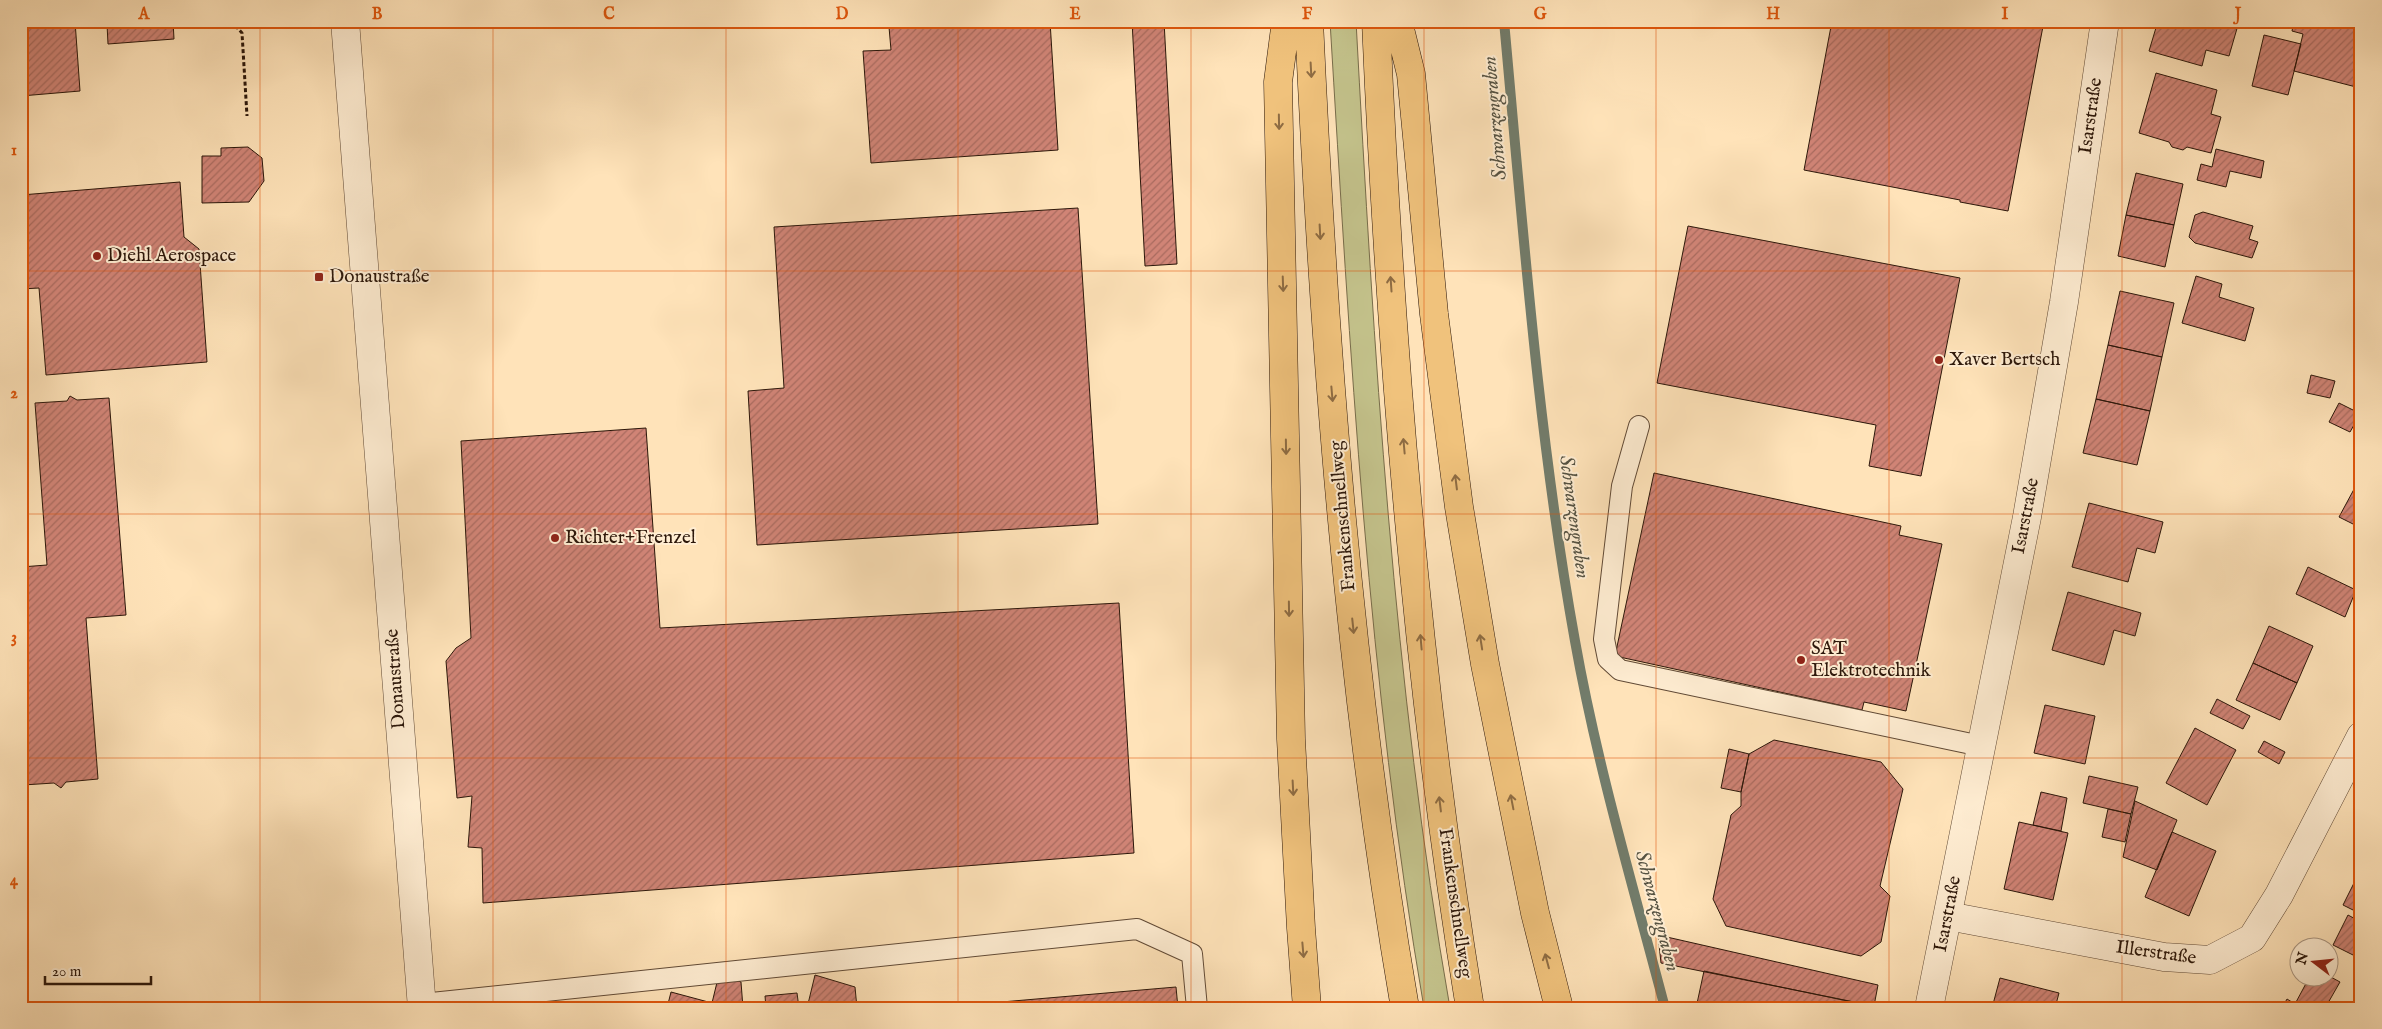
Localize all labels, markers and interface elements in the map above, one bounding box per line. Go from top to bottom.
text: A [138,5,151,25]
text: B [372,5,383,25]
text: C [603,5,615,25]
text: D [836,5,849,25]
text: E [1069,5,1081,25]
text: F [1302,5,1313,25]
text: G [1534,5,1547,25]
text: H [1766,5,1780,25]
text: I [2002,5,2009,25]
text: J [2233,5,2242,25]
water label: Schwarzengraben [1477,55,1514,181]
one-way arrow [1306,62,1315,78]
street label: Isarstraße [2074,76,2108,156]
one-way arrow [1274,114,1284,130]
text: 1 [11,141,17,161]
one-way arrow [1316,224,1325,240]
place label: Diehl Aerospace [107,244,237,268]
marker: Diehl Aerospace [91,250,103,262]
place label: Donaustraße [329,265,430,289]
marker: Donaustraße [313,271,325,283]
one-way arrow [1278,276,1288,292]
one-way arrow [1386,276,1396,292]
place label: Xaver Bertsch [1949,348,2060,372]
marker: Xaver Bertsch [1933,354,1945,366]
text: 2 [10,384,18,404]
one-way arrow [1327,386,1337,402]
one-way arrow [1281,438,1291,455]
one-way arrow [1399,438,1409,454]
street label: Frankenschnellweg [1324,439,1362,592]
water label: Schwarzengraben [1552,454,1595,580]
one-way arrow [1451,474,1461,490]
street label: Isarstraße [2007,476,2045,556]
place label: Richter+Frenzel [565,526,697,550]
marker: Richter+Frenzel [549,532,561,544]
one-way arrow [1284,601,1294,617]
one-way arrow [1348,617,1358,633]
text: 3 [11,628,17,648]
street label: Donaustraße [381,628,411,730]
one-way arrow [1417,635,1426,651]
one-way arrow [1476,635,1486,651]
place label: SAT Elektrotechnik [1811,637,1932,683]
marker: SAT Elektrotechnik [1795,654,1807,666]
one-way arrow [1289,779,1298,795]
one-way arrow [1507,794,1517,810]
one-way arrow [1435,796,1445,812]
street label: Frankenschnellweg [1433,826,1478,980]
water label: Schwarzengraben [1628,848,1685,975]
text: 4 [10,871,19,891]
street label: Isarstraße [1929,874,1967,954]
street label: Illerstraße [2114,935,2198,971]
north arrow [2290,936,2340,986]
one-way arrow [1298,942,1307,958]
text: N [2292,950,2313,968]
one-way arrow [1542,953,1551,969]
scale bar [45,954,151,986]
text: 20 m [52,962,82,981]

